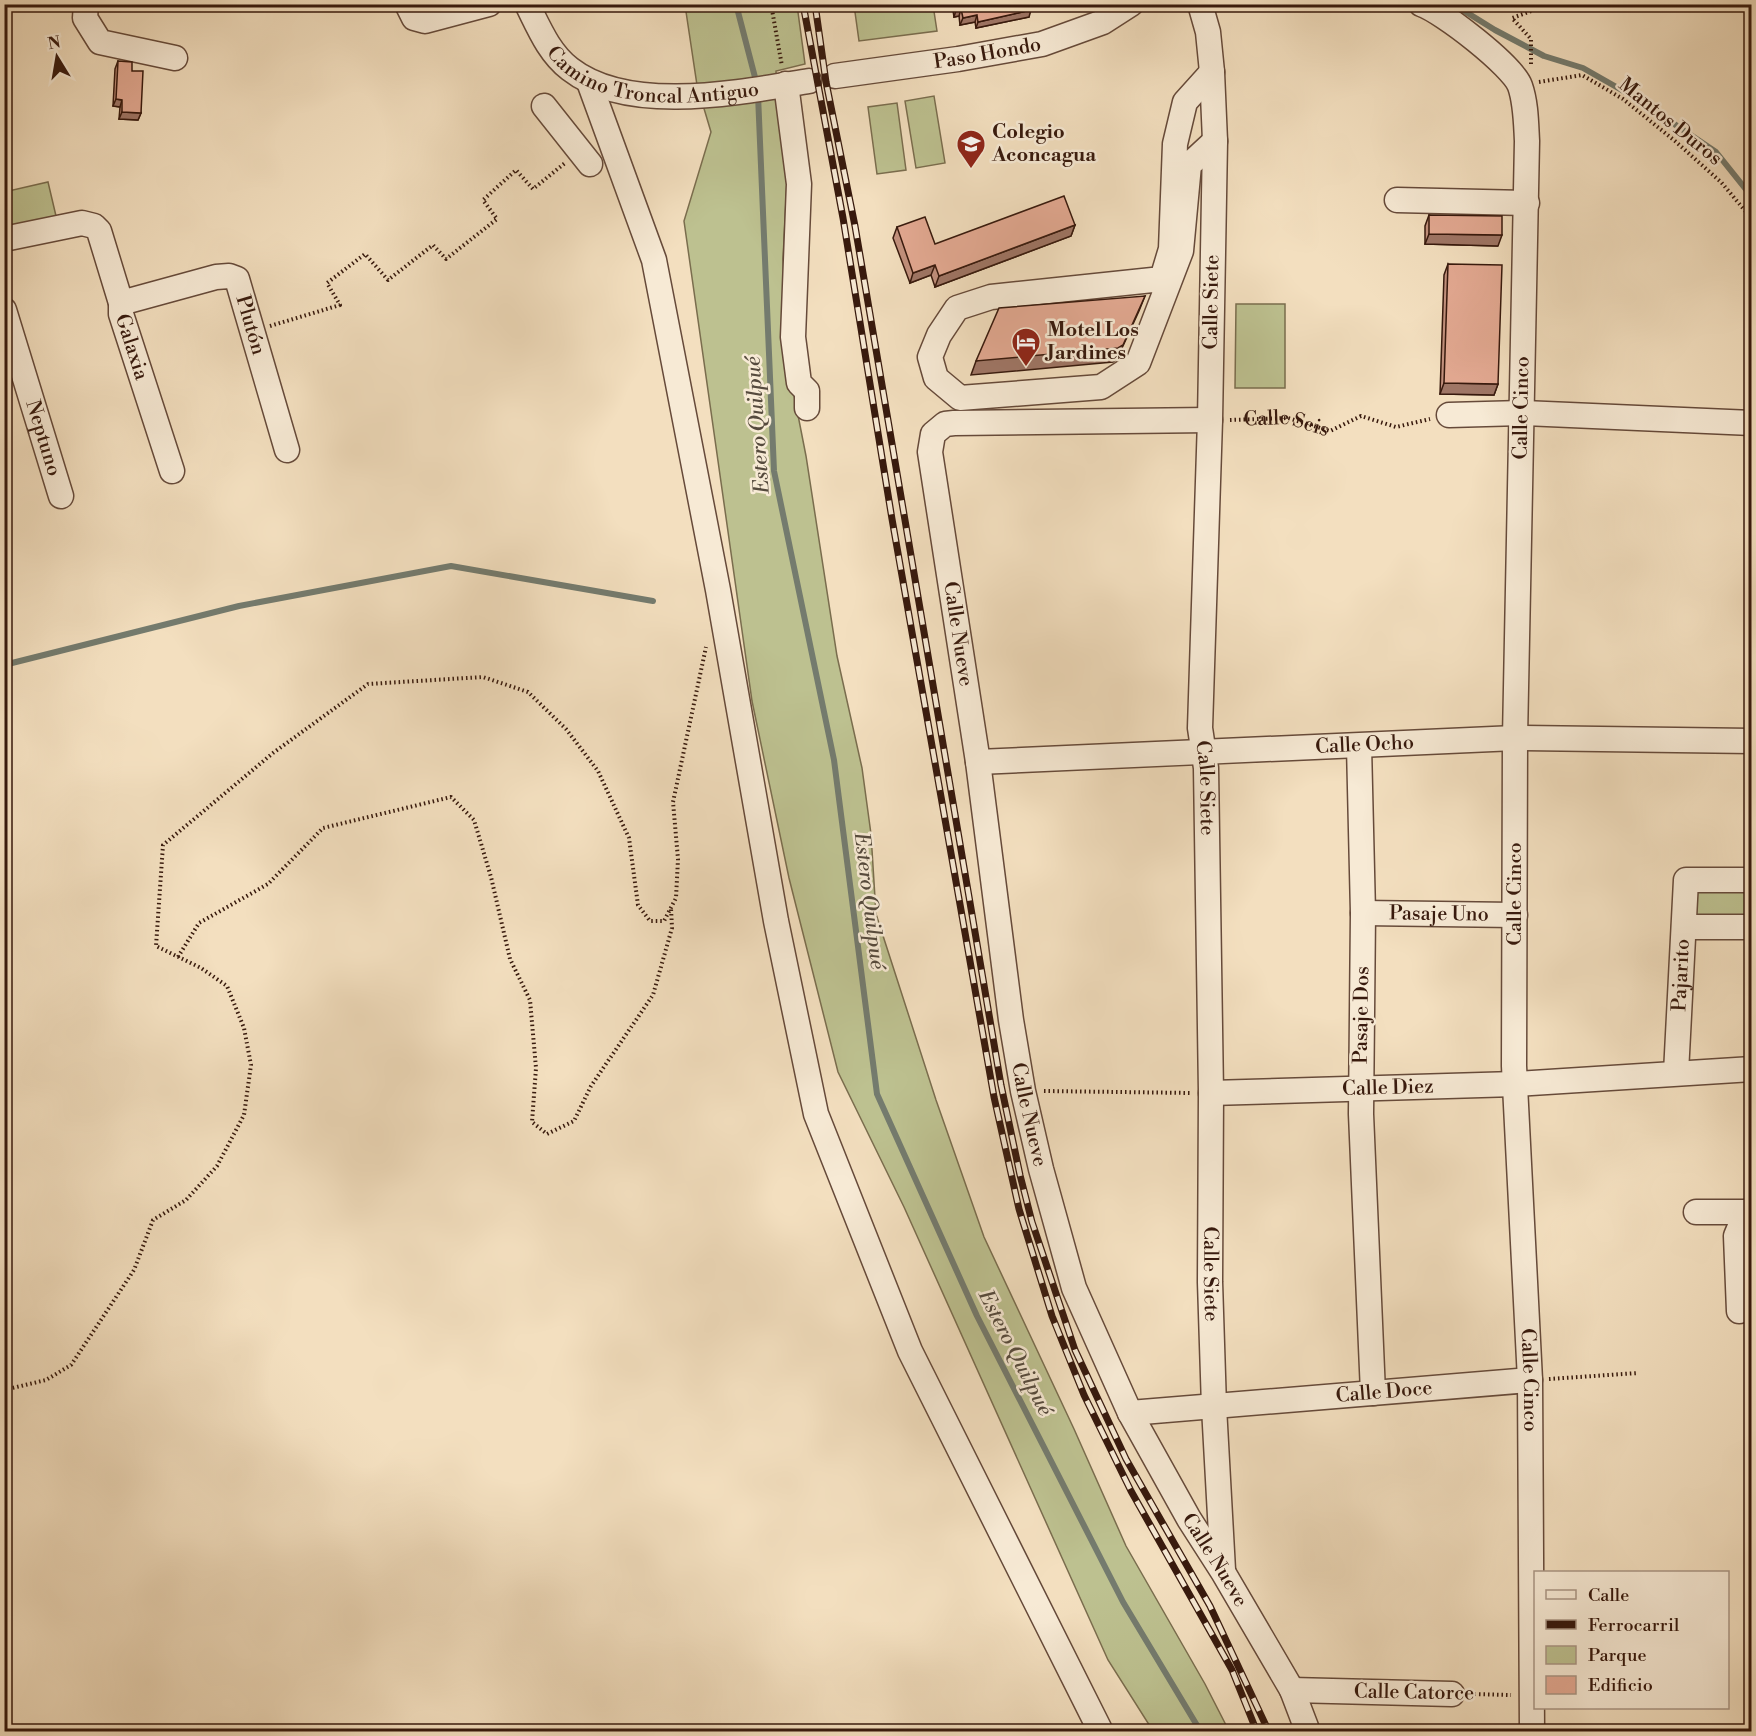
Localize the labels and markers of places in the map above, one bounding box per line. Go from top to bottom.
place label: Colegio Aconcagua [991,120,1096,168]
school or university icon: Colegio Aconcagua [955,128,987,170]
place label: Motel Los Jardines [1044,318,1139,366]
hotel icon: Motel Los Jardines [1010,326,1042,368]

